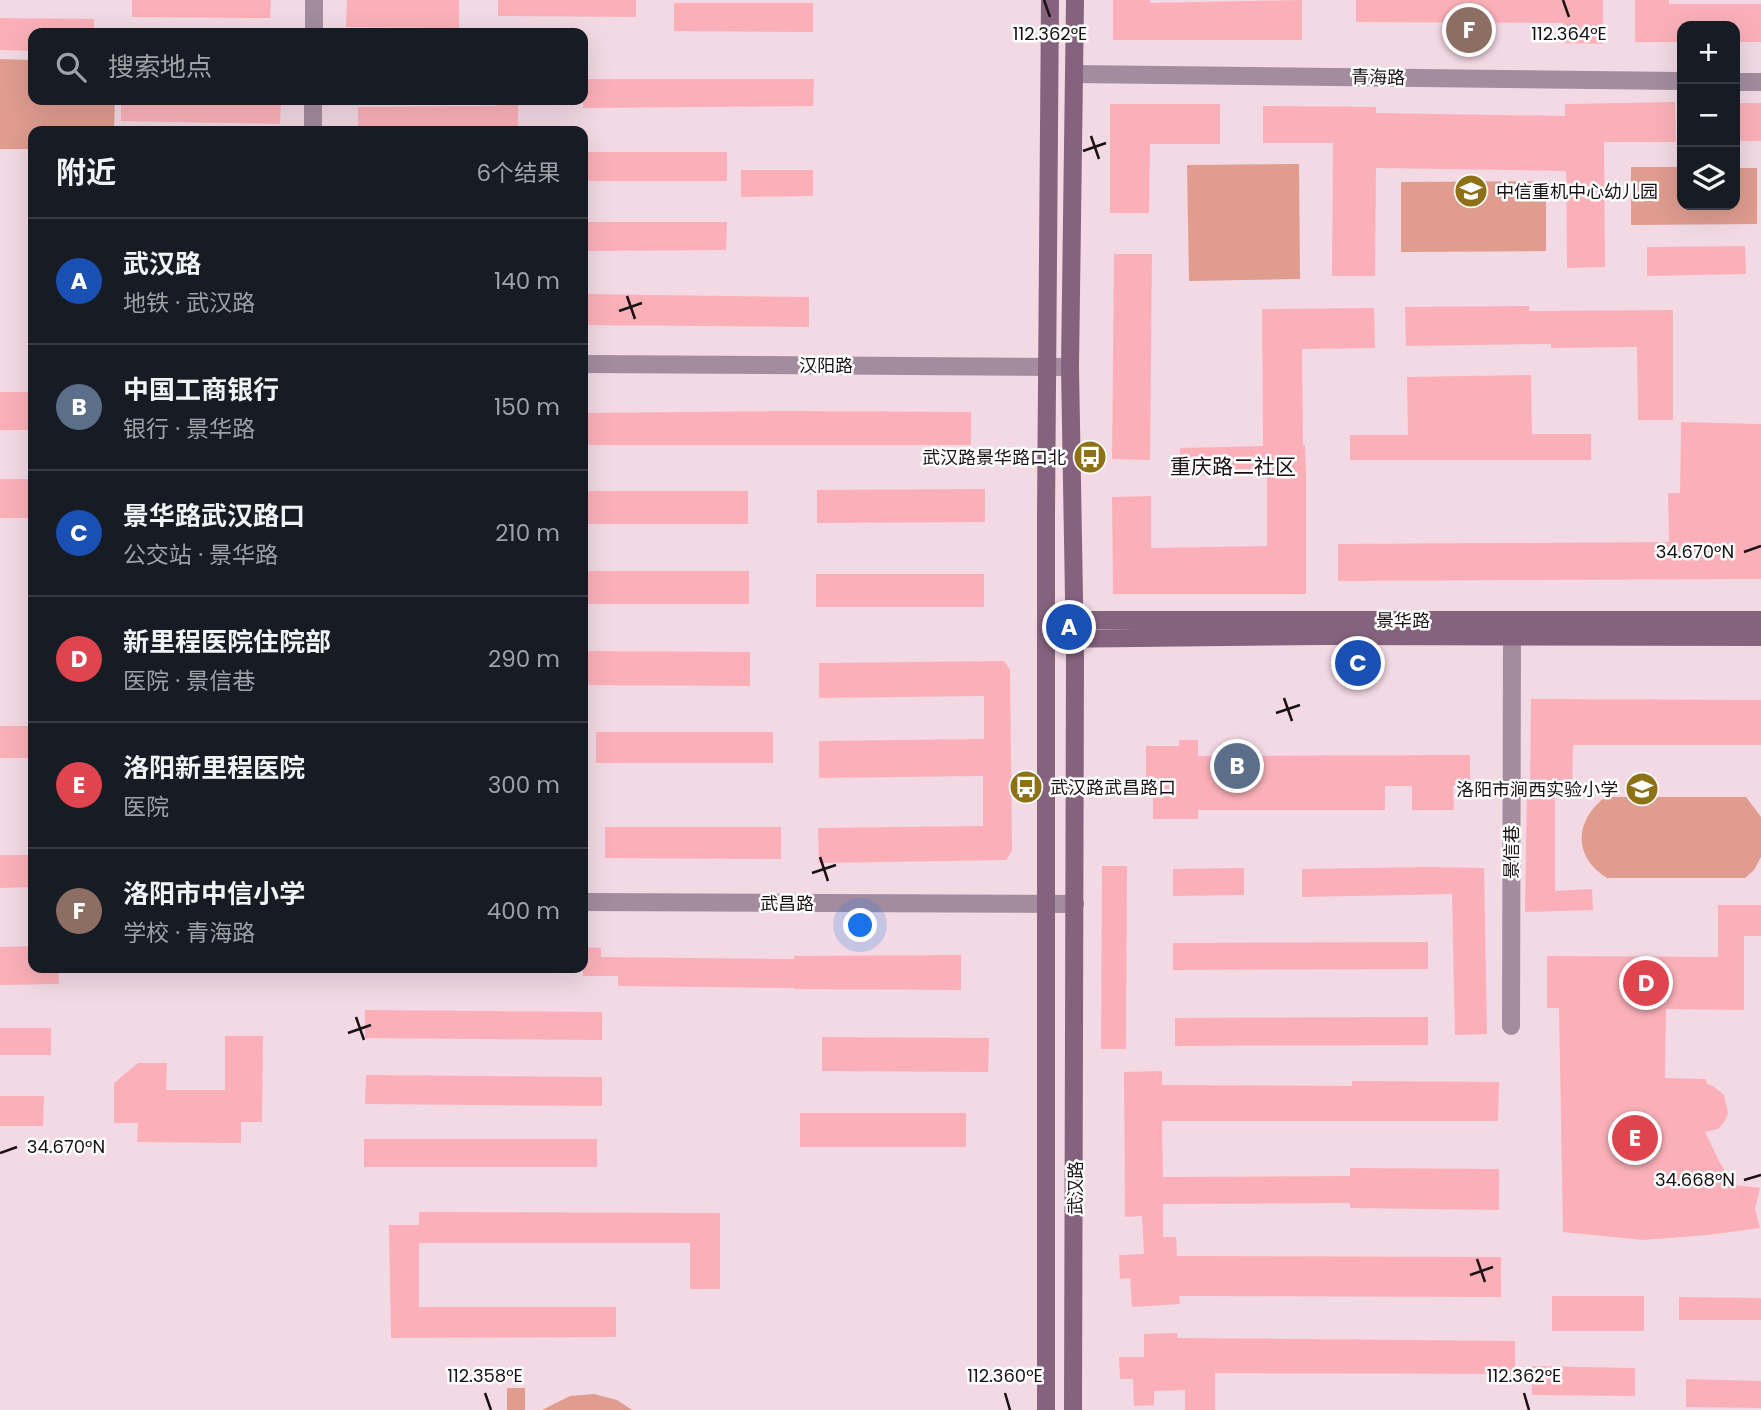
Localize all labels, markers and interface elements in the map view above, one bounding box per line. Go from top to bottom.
pin: F [1446,4,1492,56]
text: 112.362°E [1013,21,1087,46]
text: 112.364°E [1531,21,1607,46]
map controls [1677,21,1740,210]
button: + [1677,21,1740,84]
search box [28,28,588,105]
icon: search [52,48,90,86]
text: 搜索地点 [108,49,212,85]
street label: 青海路 [1351,64,1405,90]
button: − [1677,84,1740,147]
button: layers [1677,147,1740,210]
text: 附近 [56,151,116,194]
text: 6个结果 [476,157,560,189]
school or university icon: 中信重机中心幼儿园 [1452,172,1490,210]
place label: 中信重机中心幼儿园 [1496,179,1658,204]
text: 武汉路 [123,246,201,282]
text: A [71,265,87,297]
text: 140 m [494,265,560,297]
text: 地铁 · 武汉路 [123,287,255,319]
street label: 汉阳路 [799,353,853,378]
text: 中国工商银行 [123,372,279,408]
text: B [71,391,87,423]
text: 150 m [494,391,560,423]
text: 银行 · 景华路 [123,413,255,445]
bus stop icon: 武汉路景华路口北 [1071,438,1109,476]
place label: 武汉路景华路口北 [922,445,1066,470]
district label: 重庆路二社区 [1170,452,1296,481]
text: 景华路武汉路口 [123,498,305,534]
text: C [70,517,88,549]
text: 210 m [495,517,560,549]
text: 公交站 · 景华路 [123,539,278,571]
text: 34.670°N [1656,539,1734,564]
pin: A [1046,601,1092,653]
street label: 景华路 [1376,608,1430,633]
text: 新里程医院住院部 [123,624,331,660]
pin: C [1335,637,1381,689]
text: D [71,643,87,675]
text: 290 m [488,643,560,675]
text: 医院 · 景信巷 [123,665,255,697]
pin: B [1214,740,1260,792]
text: 洛阳新里程医院 [123,750,305,786]
bus stop icon: 武汉路武昌路口 [1007,768,1045,806]
text: E [73,769,85,801]
text: 300 m [488,769,560,801]
school or university icon: 洛阳市涧西实验小学 [1623,770,1661,808]
place label: 武汉路武昌路口 [1050,775,1176,800]
place label: 洛阳市涧西实验小学 [1456,777,1618,802]
text: 医院 [123,791,169,823]
street label: 景信巷 [1499,825,1524,879]
text: 洛阳市中信小学 [123,876,305,912]
street label: 武昌路 [760,891,814,916]
text: F [73,895,85,927]
text: 400 m [487,895,560,927]
your location [843,908,877,942]
text: 学校 · 青海路 [123,917,255,949]
pin: D [1623,957,1669,1009]
pin: E [1612,1112,1658,1164]
text: 34.670°N [27,1134,105,1159]
street label: 武汉路 [1063,1161,1088,1215]
text: 34.668°N [1655,1167,1735,1192]
text: 112.358°E [447,1363,523,1388]
text: 112.360°E [967,1363,1043,1388]
text: 112.362°E [1487,1363,1561,1388]

